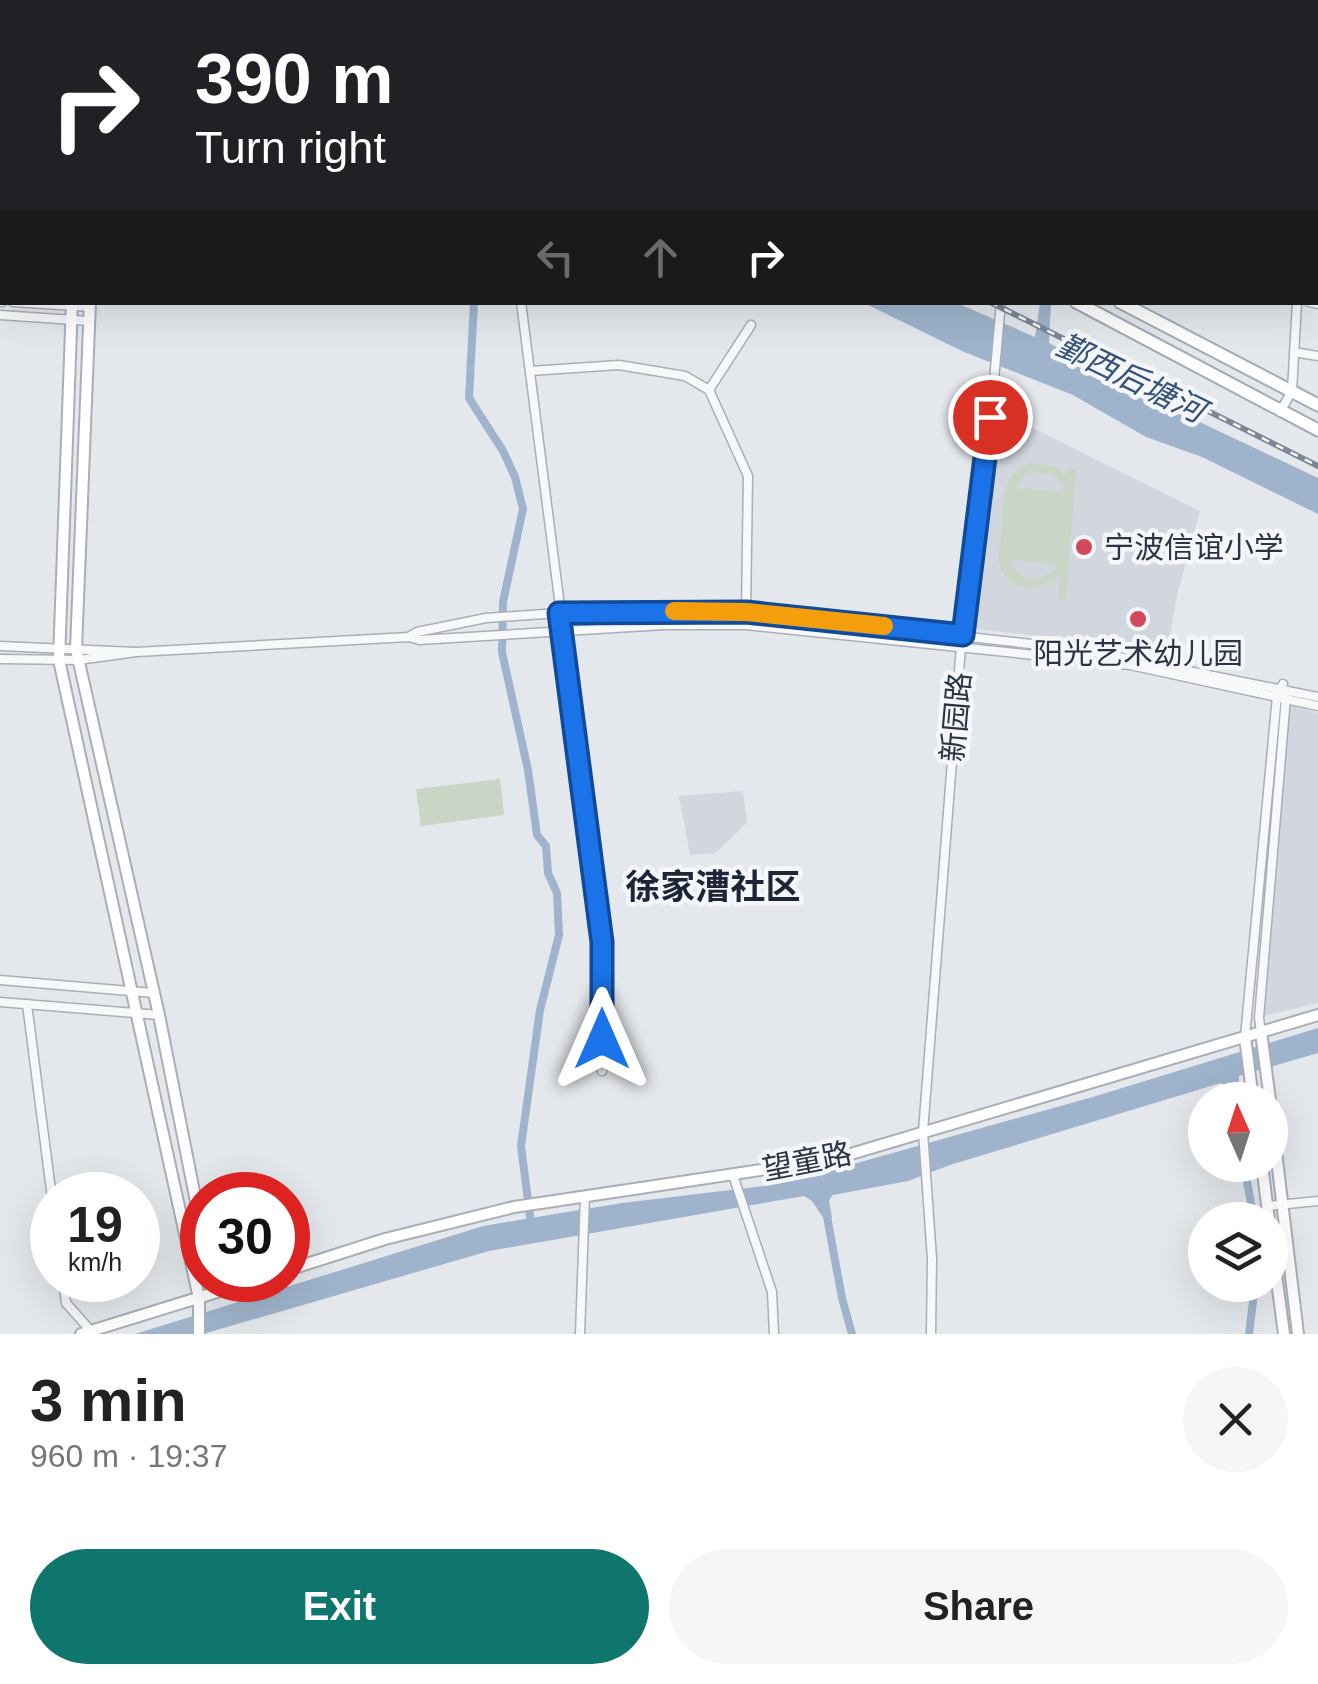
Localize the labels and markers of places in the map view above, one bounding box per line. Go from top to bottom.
pin [948,375,1033,460]
place label: 宁波信谊小学 [1104,531,1284,564]
marker: 宁波信谊小学 [1073,536,1095,558]
marker: 阳光艺术幼儿园 [1127,608,1149,630]
place label: 阳光艺术幼儿园 [1033,637,1243,670]

